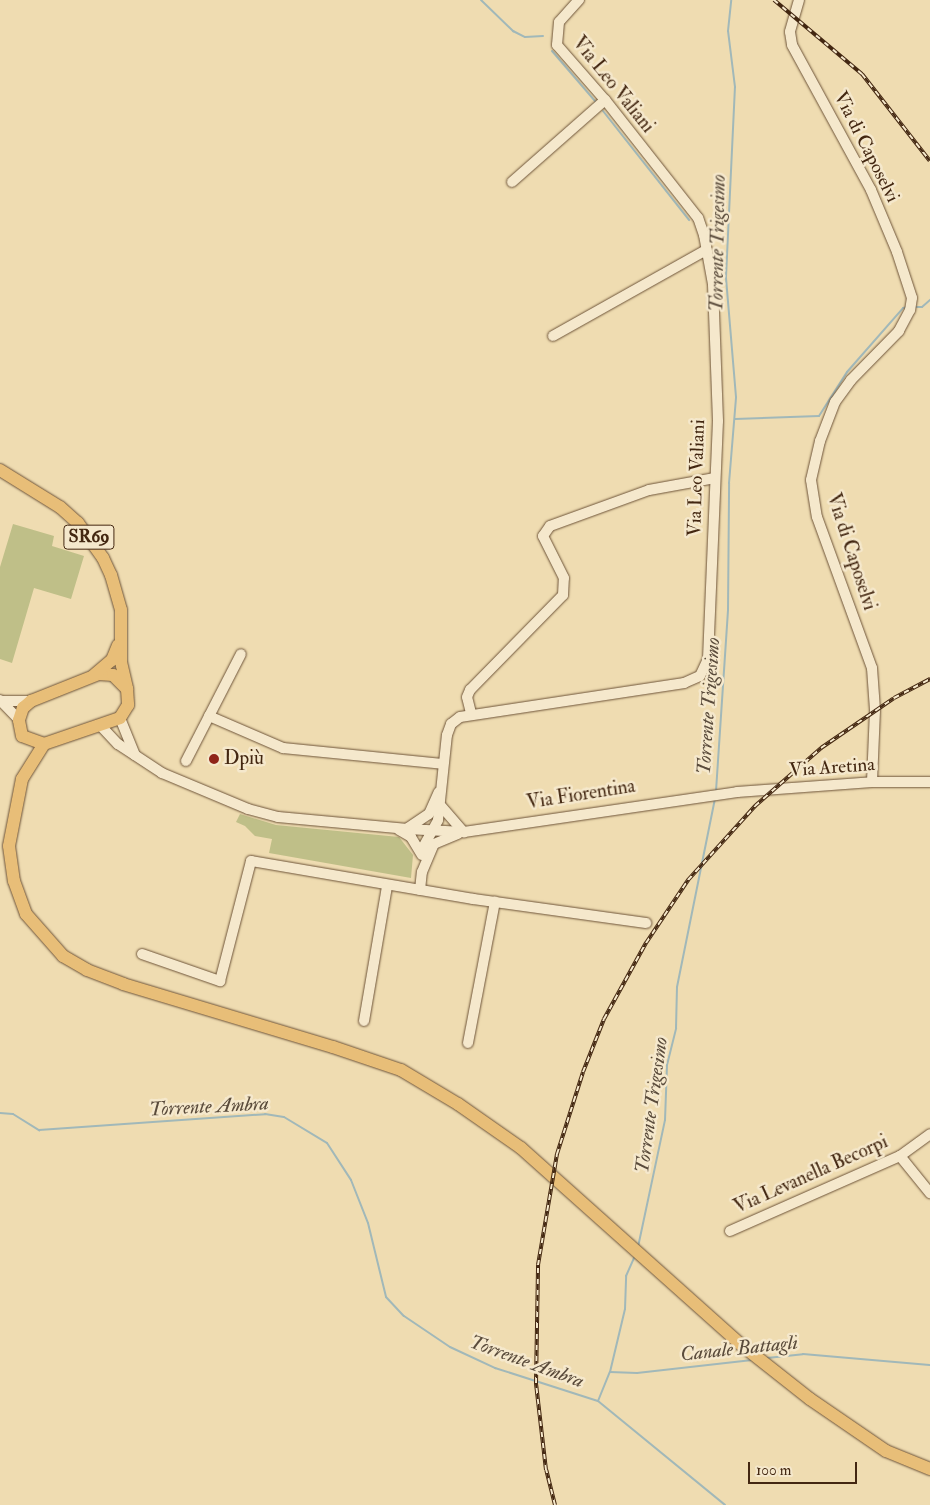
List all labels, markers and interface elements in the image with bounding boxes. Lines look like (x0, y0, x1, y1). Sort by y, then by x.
street label: Via Leo Valiani (567, 32, 659, 138)
street label: Via di Caposelvi (828, 88, 904, 206)
water label: Torrente Trigesimo (704, 174, 730, 312)
street label: Via Leo Valiani (684, 419, 710, 537)
street label: Via di Caposelvi (821, 491, 881, 613)
road number: SR69 (63, 522, 115, 552)
water label: Torrente Trigesimo (691, 637, 725, 775)
place label: Dpiù (224, 748, 264, 770)
marker: Dpiù (208, 753, 220, 765)
street label: Via Aretina (788, 754, 876, 782)
street label: Via Fiorentina (525, 775, 637, 815)
water label: Torrente Trigesimo (630, 1035, 672, 1175)
water label: Torrente Ambra (149, 1091, 269, 1121)
street label: Via Levanella Becorpi (731, 1131, 891, 1219)
water label: Torrente Ambra (467, 1329, 587, 1393)
water label: Canale Battagli (679, 1330, 799, 1366)
scale bar (750, 1452, 859, 1484)
text: 100 m (756, 1461, 791, 1480)

